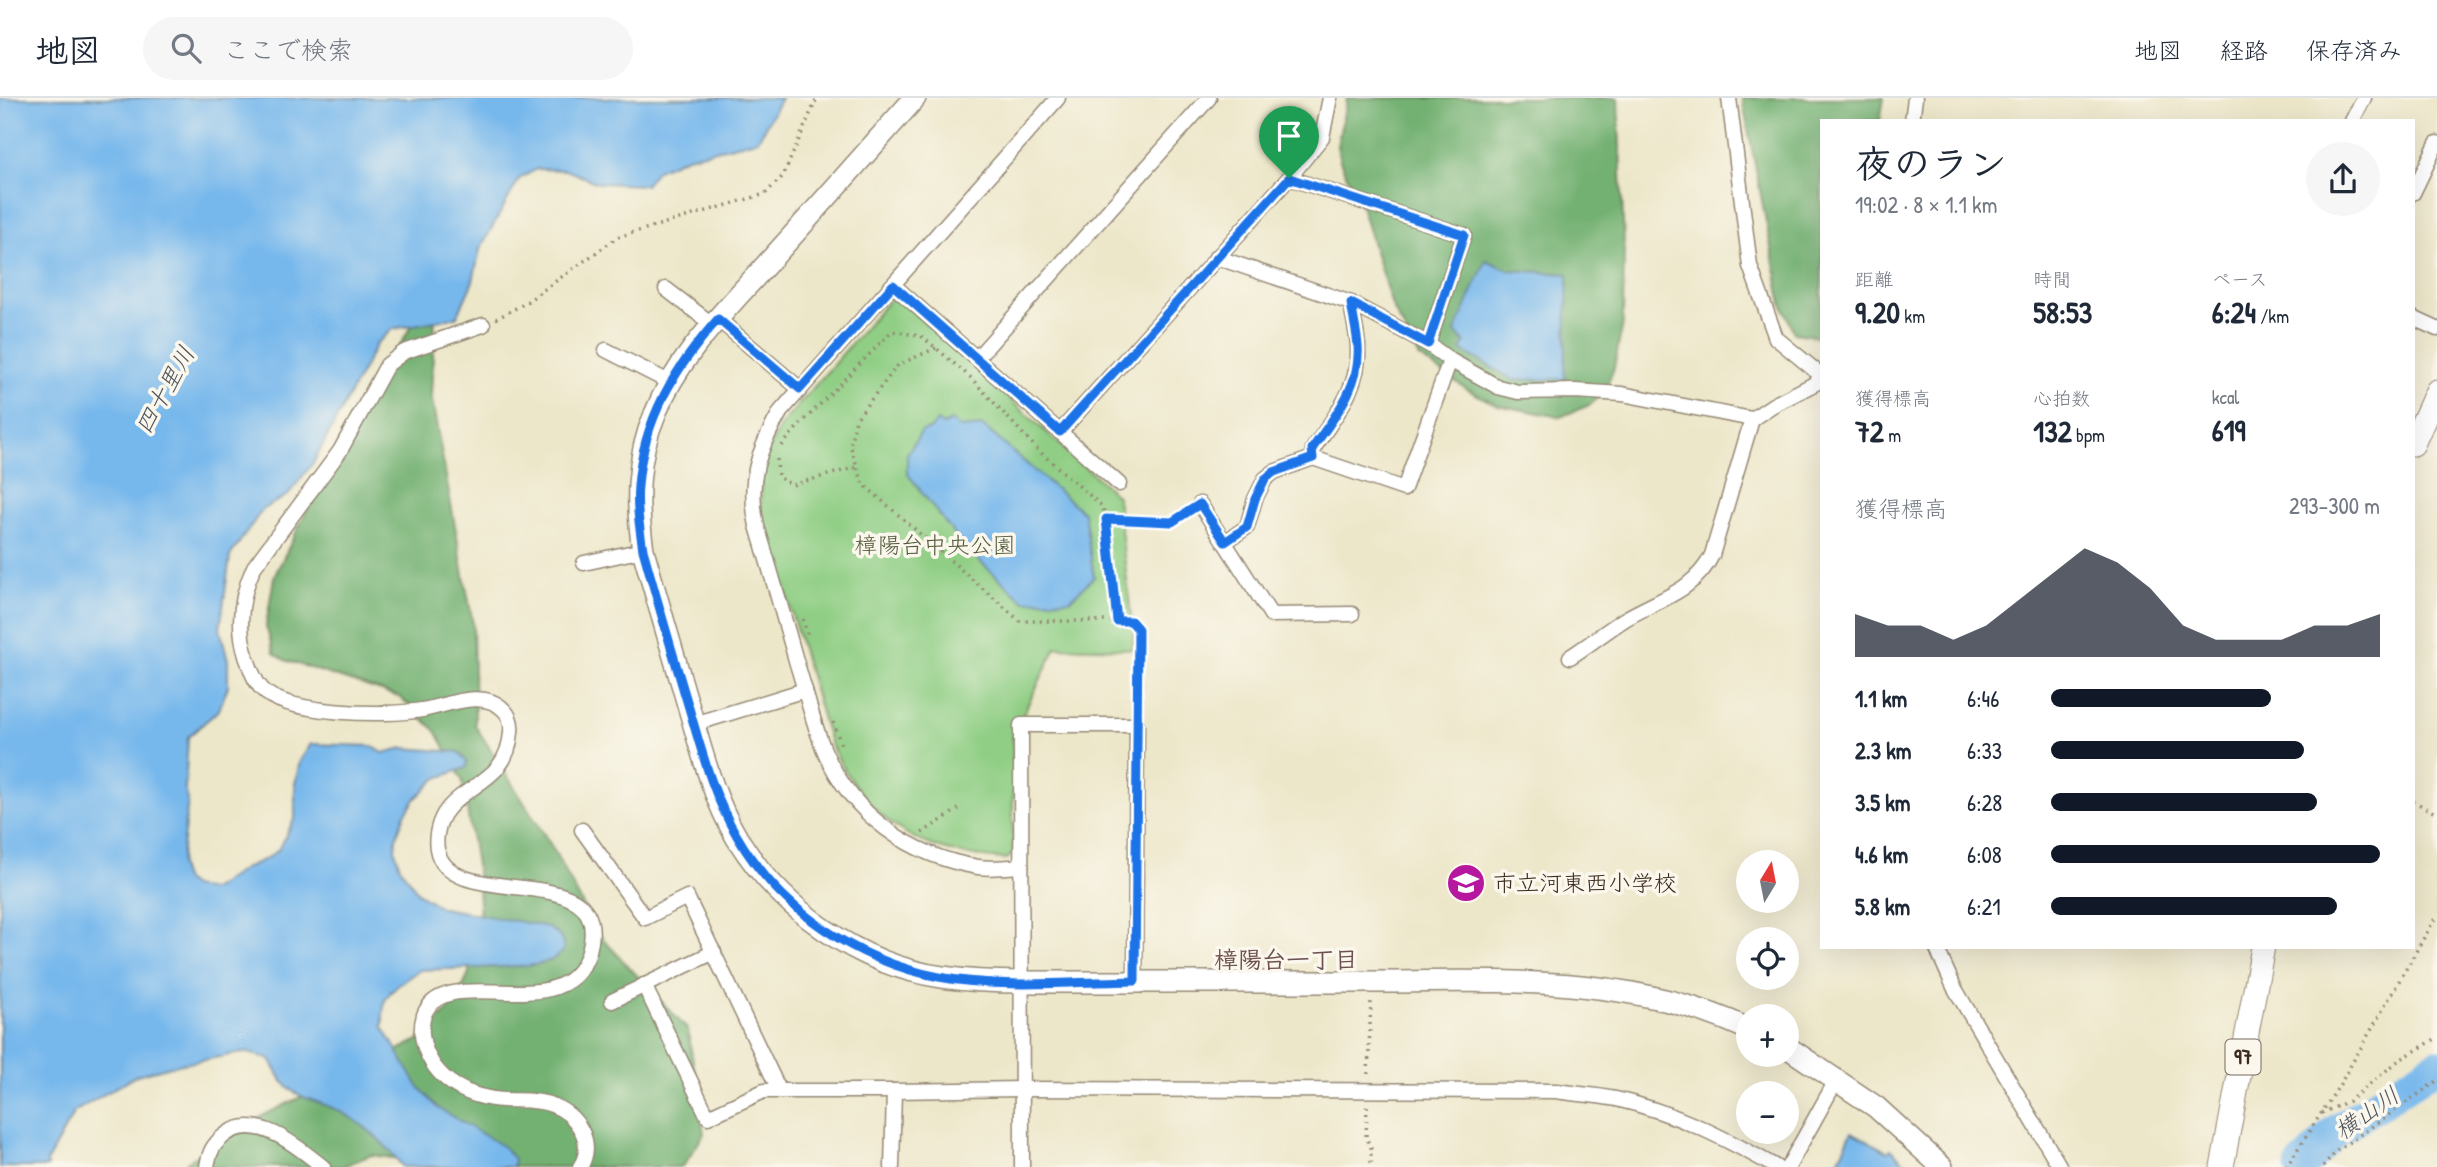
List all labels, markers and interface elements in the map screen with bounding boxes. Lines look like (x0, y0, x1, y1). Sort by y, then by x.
search box (143, 17, 633, 80)
text: 地図 (35, 28, 101, 72)
icon: search (167, 29, 205, 67)
text: ここで検索 (223, 32, 353, 67)
text: 地図 (2134, 34, 2182, 66)
text: 経路 (2220, 34, 2268, 66)
text: 保存済み (2306, 34, 2402, 66)
pin (1259, 106, 1319, 178)
icon: arrive (1270, 117, 1308, 155)
text: 夜のラン (1855, 137, 2007, 189)
button: share (2306, 142, 2380, 216)
text: 19:02 · 8 × 1.1 km (1855, 189, 1997, 220)
text: 距離 (1855, 266, 1893, 292)
text: 時間 (2033, 266, 2071, 292)
text: ペース (2212, 266, 2268, 292)
text: 9.20 (1855, 292, 1900, 332)
text: 58:53 (2033, 292, 2092, 332)
text: 6:24 (2212, 292, 2256, 332)
text: km (1900, 303, 1925, 329)
text: /km (2256, 303, 2289, 329)
water label: 四十里川 (127, 340, 201, 439)
text: kcal (2212, 384, 2239, 410)
text: 獲得標高 (1855, 385, 1931, 411)
text: 心拍数 (2033, 385, 2090, 411)
text: 619 (2212, 410, 2246, 450)
text: 72 (1855, 411, 1884, 451)
text: 132 (2033, 411, 2072, 451)
text: m (1884, 422, 1901, 448)
text: bpm (2072, 422, 2105, 448)
text: 293–300 m (2289, 490, 2380, 521)
text: 獲得標高 (1855, 493, 1947, 524)
park label: 樟陽台中央公園 (855, 529, 1016, 560)
text: 1.1 km (1855, 683, 1907, 714)
text: 6:46 (1967, 683, 1999, 714)
text: 2.3 km (1855, 735, 1911, 766)
text: 6:33 (1967, 735, 2002, 766)
text: 3.5 km (1855, 787, 1910, 818)
text: 6:28 (1967, 787, 2002, 818)
text: 4.6 km (1855, 839, 1908, 870)
text: 6:08 (1967, 839, 2002, 870)
north arrow (1736, 850, 1799, 914)
map controls (1736, 850, 1799, 1144)
school or university icon: 市立河東西小学校 (1445, 862, 1487, 904)
place label: 市立河東西小学校 (1493, 867, 1677, 898)
text: 5.8 km (1855, 891, 1910, 922)
text: 6:21 (1967, 891, 2001, 922)
button: locate (1736, 927, 1799, 990)
district label: 樟陽台一丁目 (1214, 943, 1358, 975)
button: + (1736, 1004, 1799, 1067)
road number: 97 (2226, 1040, 2260, 1074)
water label: 横山川 (2328, 1078, 2405, 1146)
button: − (1736, 1081, 1799, 1144)

